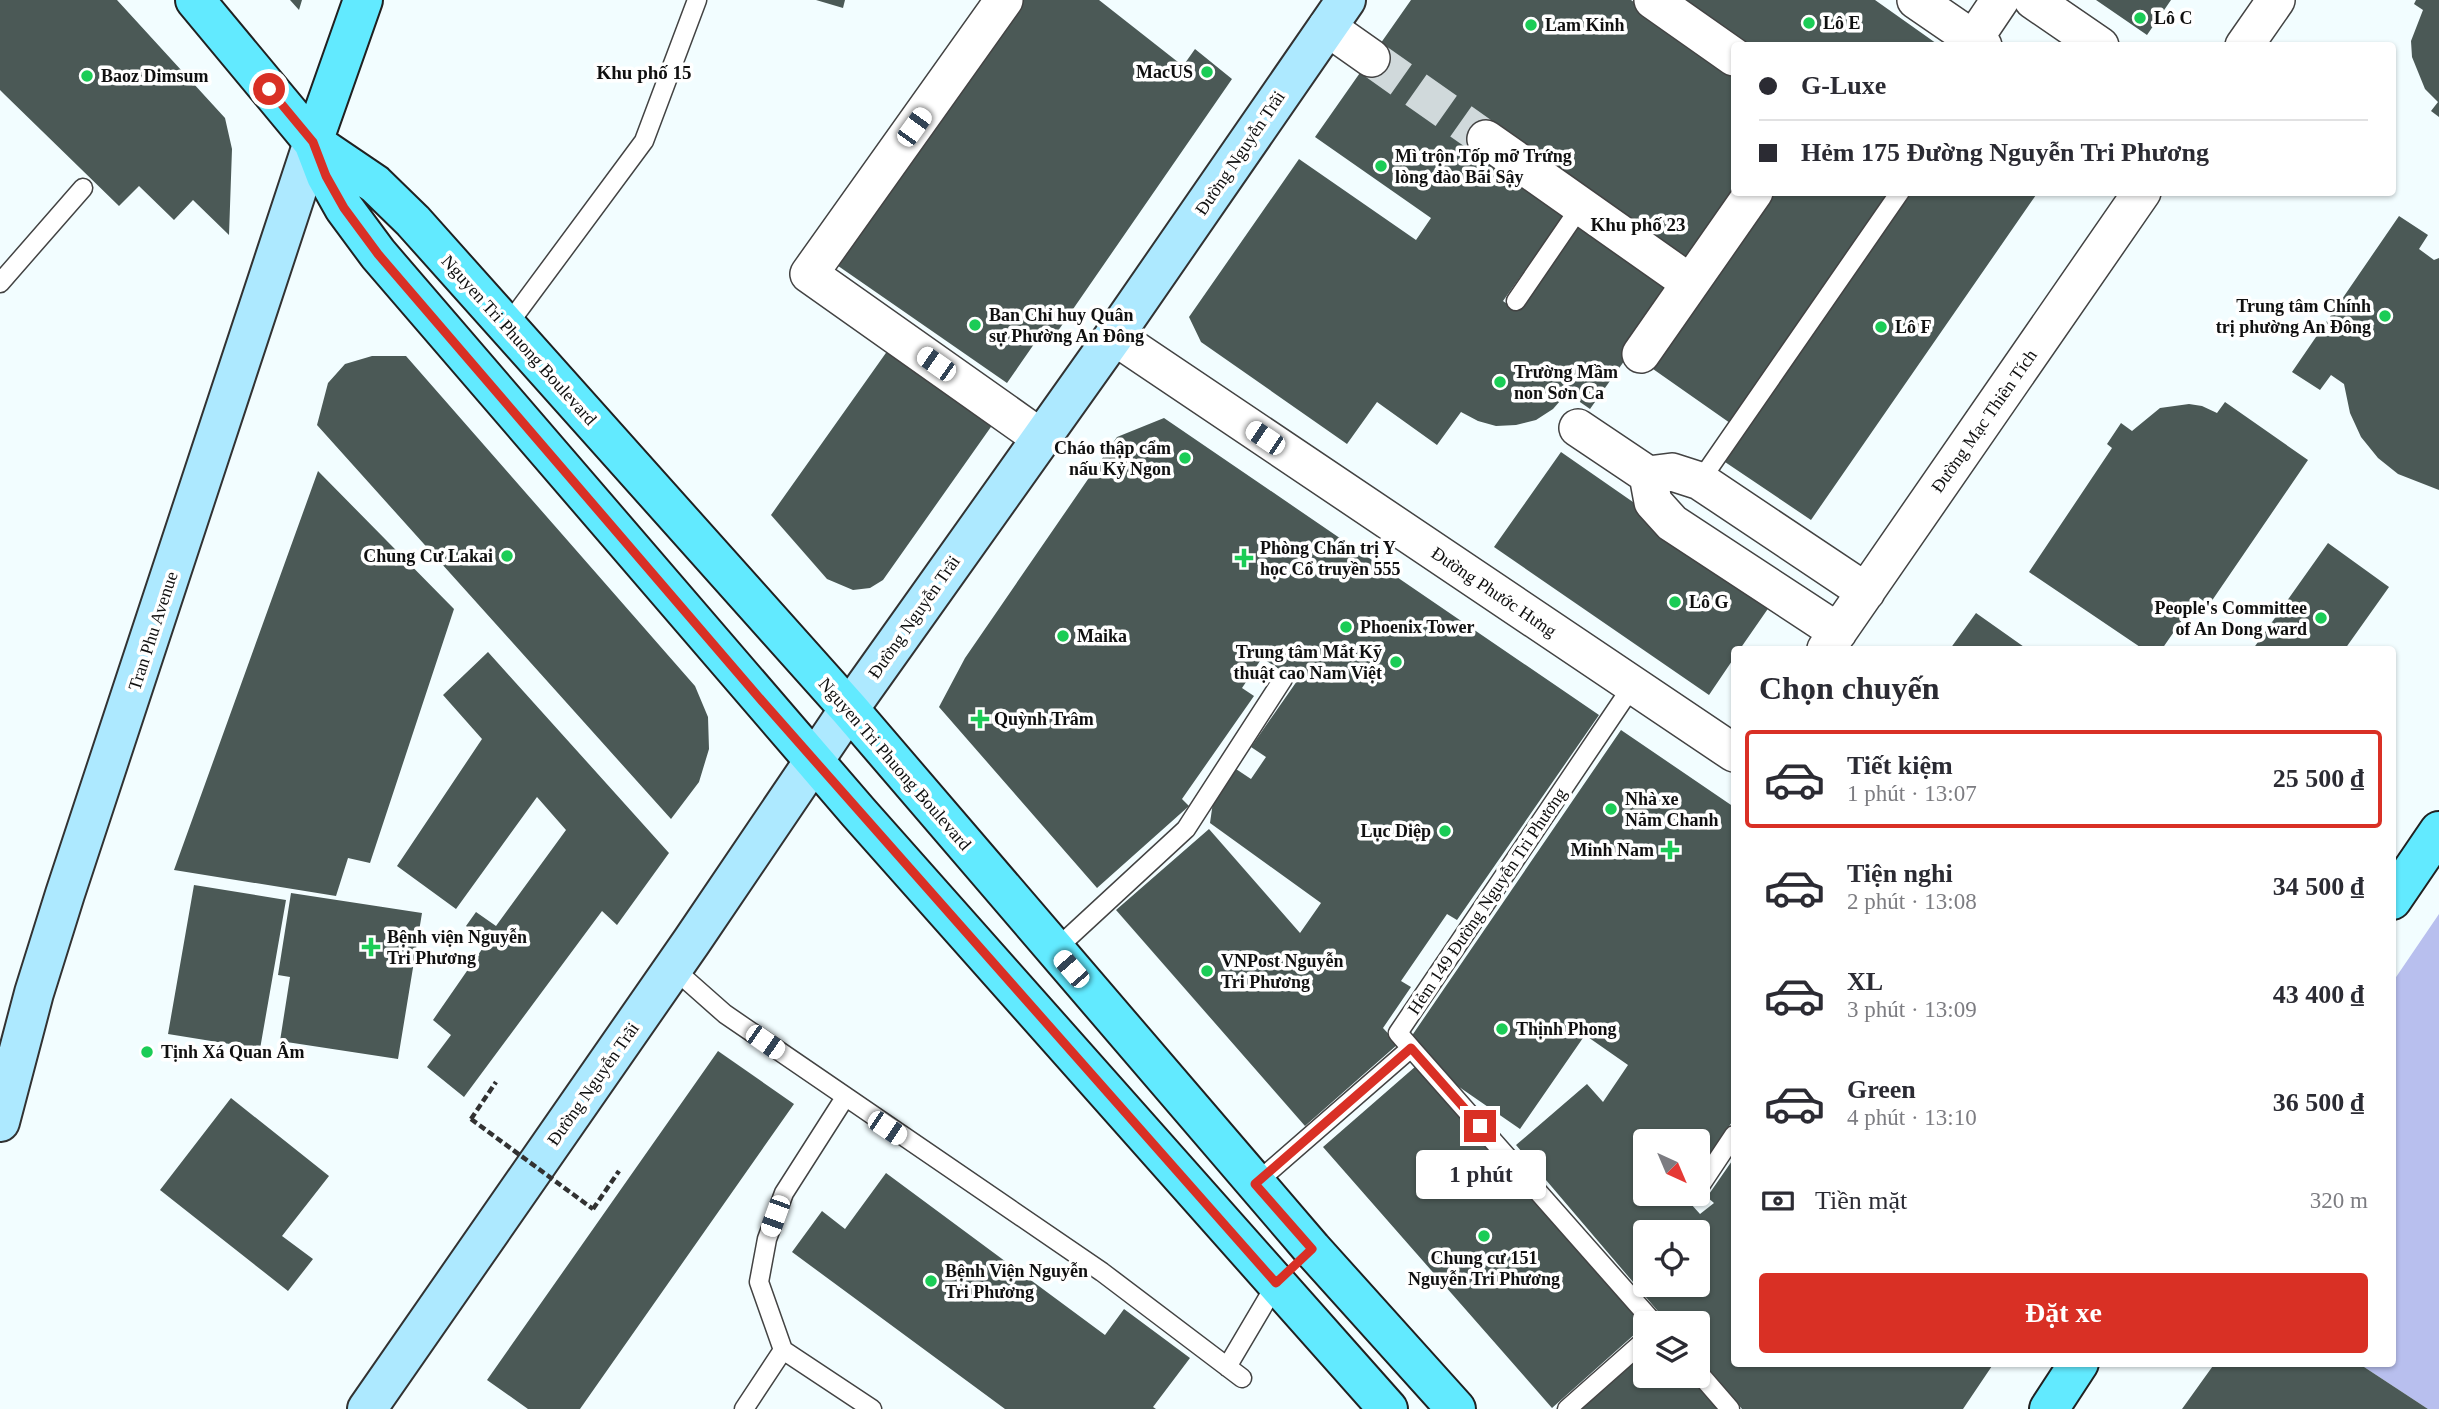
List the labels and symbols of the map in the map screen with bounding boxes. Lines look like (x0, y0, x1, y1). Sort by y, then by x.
place label: Lô C (2154, 8, 2193, 28)
marker: Lô C (2132, 10, 2148, 26)
place label: Lô E (1823, 13, 1861, 33)
place label: Lam Kinh (1545, 15, 1625, 35)
marker: Lô E (1801, 15, 1817, 31)
marker: Lam Kinh (1523, 17, 1539, 33)
district label: Khu phố 15 (596, 62, 692, 83)
place label: MacUS (1136, 62, 1193, 82)
marker: MacUS (1199, 64, 1215, 80)
place label: Baoz Dimsum (101, 66, 209, 86)
marker: Baoz Dimsum (79, 68, 95, 84)
route start (253, 73, 285, 105)
street label: Đường Nguyễn Trãi (1191, 87, 1289, 219)
car (894, 104, 935, 150)
place label: Mì trộn Tốp mỡ Trứng lòng đào Bãi Sậy (1395, 146, 1572, 187)
marker: Mì trộn Tốp mỡ Trứng lòng đào Bãi Sậy (1373, 158, 1389, 174)
district label: Khu phố 23 (1590, 214, 1686, 235)
street label: Nguyen Tri Phuong Boulevard (437, 251, 601, 429)
place label: Trung tâm Chính trị phường An Đông (2216, 296, 2371, 337)
place label: Ban Chỉ huy Quân sự Phường An Đông (989, 305, 1144, 346)
marker: Trung tâm Chính trị phường An Đông (2377, 308, 2393, 324)
marker: Ban Chỉ huy Quân sự Phường An Đông (967, 317, 983, 333)
place label: Lô F (1895, 317, 1932, 337)
marker: Lô F (1873, 319, 1889, 335)
car (913, 343, 960, 385)
street label: Đường Mạc Thiên Tích (1927, 346, 2041, 496)
place label: Trường Mầm non Sơn Ca (1514, 362, 1618, 403)
marker: Trường Mầm non Sơn Ca (1492, 374, 1508, 390)
car (1242, 418, 1289, 458)
place label: Cháo thập cẩm nấu Kỷ Ngon (1054, 438, 1171, 479)
marker: Cháo thập cẩm nấu Kỷ Ngon (1177, 450, 1193, 466)
place label: Phòng Chẩn trị Y học Cổ truyền 555 (1260, 538, 1401, 579)
street label: Đường Phước Hưng (1428, 543, 1560, 641)
place label: Chung Cư Lakai (363, 546, 493, 566)
marker: Chung Cư Lakai (499, 548, 515, 564)
marker: Phòng Chẩn trị Y học Cổ truyền 555 (1234, 548, 1254, 568)
street label: Đường Nguyễn Trãi (864, 552, 964, 682)
street label: Tran Phu Avenue (124, 569, 182, 693)
place label: Lô G (1689, 592, 1729, 612)
marker: Lô G (1667, 594, 1683, 610)
place label: People's Committee of An Dong ward (2155, 598, 2307, 639)
marker: People's Committee of An Dong ward (2313, 610, 2329, 626)
place label: Phoenix Tower (1360, 617, 1475, 637)
marker: Phoenix Tower (1338, 619, 1354, 635)
place label: Maika (1077, 626, 1127, 646)
marker: Maika (1055, 628, 1071, 644)
place label: Trung tâm Mắt Kỹ thuật cao Nam Việt (1234, 642, 1382, 683)
marker: Trung tâm Mắt Kỹ thuật cao Nam Việt (1388, 654, 1404, 670)
street label: Nguyen Tri Phuong Boulevard (815, 674, 975, 854)
place label: Quỳnh Trâm (994, 709, 1094, 729)
marker: Quỳnh Trâm (972, 711, 988, 727)
street label: Hẻm 149 Đường Nguyễn Tri Phương (1403, 784, 1571, 1018)
place label: Nhà xe Năm Chanh (1625, 789, 1719, 830)
marker: Nhà xe Năm Chanh (1603, 801, 1619, 817)
place label: Lục Diệp (1360, 821, 1431, 841)
marker: Lục Diệp (1437, 823, 1453, 839)
place label: Minh Nam (1570, 840, 1654, 860)
marker: Minh Nam (1660, 840, 1680, 860)
place label: Bệnh viện Nguyễn Tri Phương (387, 927, 527, 968)
marker: Bệnh viện Nguyễn Tri Phương (361, 937, 381, 957)
car (1050, 946, 1093, 992)
place label: VNPost Nguyễn Tri Phương (1221, 951, 1344, 992)
marker: VNPost Nguyễn Tri Phương (1199, 963, 1215, 979)
street label: Đường Nguyễn Trãi (543, 1019, 643, 1149)
place label: Thịnh Phong (1516, 1019, 1617, 1039)
car (742, 1021, 789, 1063)
marker: Thịnh Phong (1494, 1021, 1510, 1037)
place label: Tịnh Xá Quan Âm (161, 1041, 305, 1062)
marker: Tịnh Xá Quan Âm (139, 1044, 155, 1060)
car (864, 1108, 911, 1148)
route end (1464, 1110, 1496, 1142)
north arrow (1633, 1129, 1710, 1206)
callout: 1 phút (1415, 1150, 1545, 1200)
car (758, 1193, 793, 1239)
marker: Chung cư 151 Nguyễn Tri Phương (1476, 1228, 1492, 1244)
place label: Chung cư 151 Nguyễn Tri Phương (1408, 1248, 1560, 1289)
place label: Bệnh Viện Nguyễn Tri Phương (945, 1261, 1088, 1302)
marker: Bệnh Viện Nguyễn Tri Phương (923, 1273, 939, 1289)

